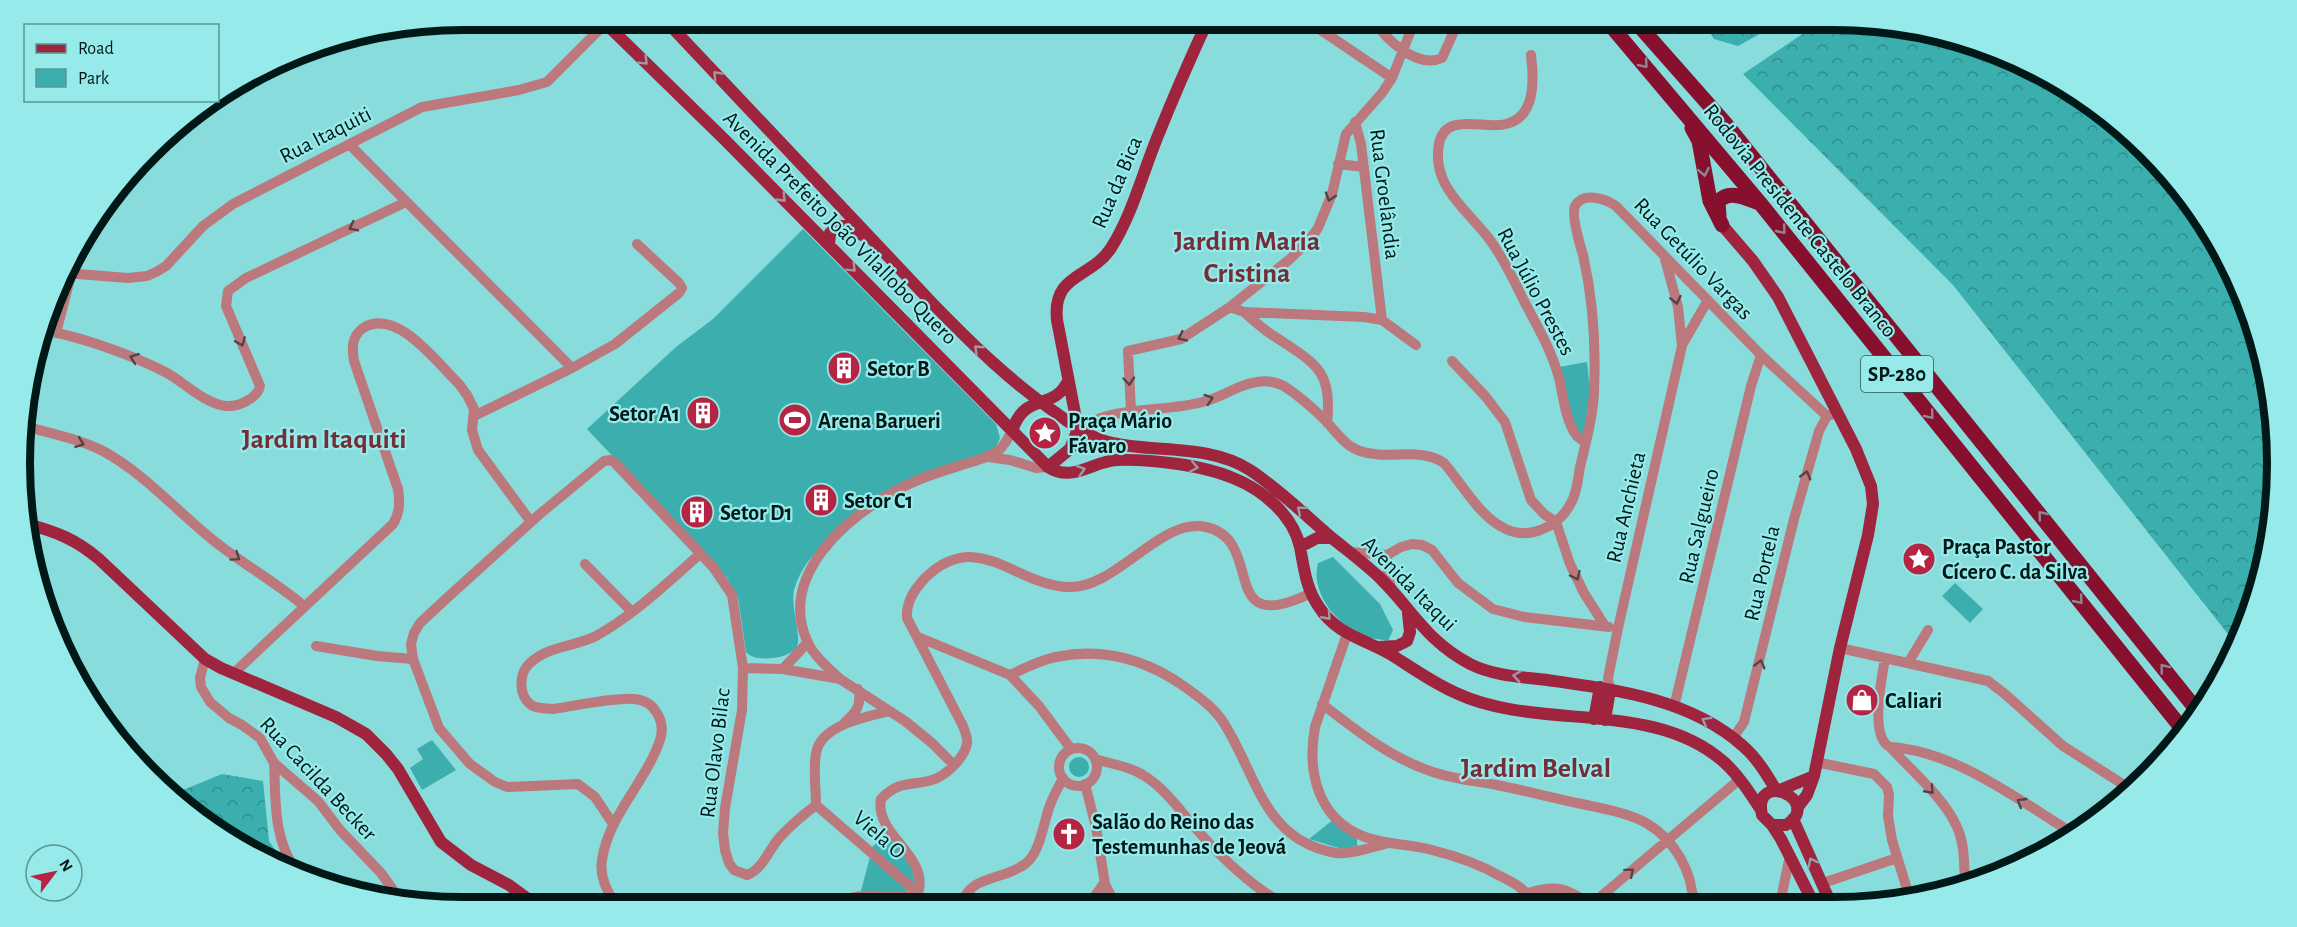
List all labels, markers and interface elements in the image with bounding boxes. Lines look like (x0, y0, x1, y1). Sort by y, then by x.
legend (24, 24, 219, 102)
text: Road (78, 40, 114, 58)
one-way arrow (637, 53, 648, 64)
one-way arrow (1637, 57, 1648, 68)
text: Park (78, 70, 110, 88)
one-way arrow (714, 72, 725, 83)
street label: Rodovia Presidente Castelo Branco (1699, 100, 1901, 342)
street label: Rua Itaquiti (276, 102, 375, 167)
street label: Avenida Prefeito João Vilallobo Quero (719, 107, 961, 349)
street label: Rua Groelândia (1366, 128, 1404, 261)
street label: Rua da Bica (1088, 133, 1146, 232)
one-way arrow (1697, 167, 1710, 177)
one-way arrow (775, 191, 786, 202)
one-way arrow (1325, 191, 1338, 202)
street label: Rua Getúlio Vargas (1630, 193, 1757, 324)
one-way arrow (348, 220, 359, 232)
one-way arrow (1775, 223, 1786, 234)
street label: Rua Júlio Prestes (1493, 224, 1579, 359)
district label: Jardim Maria Cristina (1174, 228, 1320, 288)
one-way arrow (844, 260, 855, 271)
one-way arrow (1669, 295, 1682, 305)
one-way arrow (1178, 329, 1189, 341)
one-way arrow (234, 335, 246, 346)
one-way arrow (975, 346, 986, 357)
building icon: Setor B (826, 350, 862, 386)
one-way arrow (129, 353, 140, 365)
road number: SP-280 (1861, 356, 1933, 392)
place label: Setor B (867, 358, 930, 380)
one-way arrow (1122, 377, 1135, 386)
one-way arrow (1203, 394, 1214, 406)
building icon: Setor A1 (685, 395, 721, 431)
sports icon: Arena Barueri (777, 402, 813, 438)
place label: Setor A1 (609, 403, 680, 425)
one-way arrow (1923, 408, 1934, 419)
place label: Arena Barueri (818, 410, 941, 432)
place label: Praça Mário Fávaro (1068, 410, 1172, 457)
place icon: Praça Mário Fávaro (1027, 415, 1063, 451)
district label: Jardim Itaquiti (242, 426, 406, 454)
one-way arrow (74, 435, 85, 448)
street label: Rua Anchieta (1603, 450, 1649, 565)
one-way arrow (1189, 460, 1199, 473)
one-way arrow (1075, 465, 1086, 477)
street label: Rua Salgueiro (1675, 466, 1723, 586)
one-way arrow (1799, 470, 1812, 480)
building icon: Setor C1 (803, 482, 839, 518)
place label: Setor C1 (844, 490, 913, 512)
building icon: Setor D1 (679, 494, 715, 530)
place label: Setor D1 (720, 502, 792, 524)
one-way arrow (1297, 507, 1308, 518)
one-way arrow (2038, 511, 2049, 522)
street label: Rua Portela (1740, 523, 1784, 623)
street label: Avenida Itaqui (1358, 532, 1461, 635)
place label: Praça Pastor Cícero C. da Silva (1942, 536, 2088, 583)
place icon: Praça Pastor Cícero C. da Silva (1901, 541, 1937, 577)
one-way arrow (230, 550, 241, 561)
one-way arrow (1569, 570, 1581, 581)
one-way arrow (2071, 593, 2082, 604)
one-way arrow (1320, 610, 1331, 620)
one-way arrow (1752, 659, 1765, 669)
one-way arrow (2160, 663, 2171, 674)
one-way arrow (1513, 670, 1522, 683)
shop icon: Caliari (1844, 682, 1880, 718)
street label: Rua Olavo Bilac (696, 686, 734, 819)
place label: Caliari (1885, 690, 1942, 712)
street label: Rua Cacilda Becker (256, 713, 381, 845)
one-way arrow (1701, 717, 1712, 728)
district label: Jardim Belval (1461, 755, 1611, 783)
one-way arrow (1923, 784, 1934, 794)
one-way arrow (2017, 797, 2027, 809)
street label: Viela O (849, 806, 910, 863)
place label: Salão do Reino das Testemunhas de Jeová (1092, 811, 1287, 858)
church icon: Salão do Reino das Testemunhas de Jeová (1051, 816, 1087, 852)
north arrow (24, 843, 84, 903)
text: N (56, 857, 76, 875)
one-way arrow (1808, 857, 1819, 868)
one-way arrow (1623, 869, 1634, 880)

